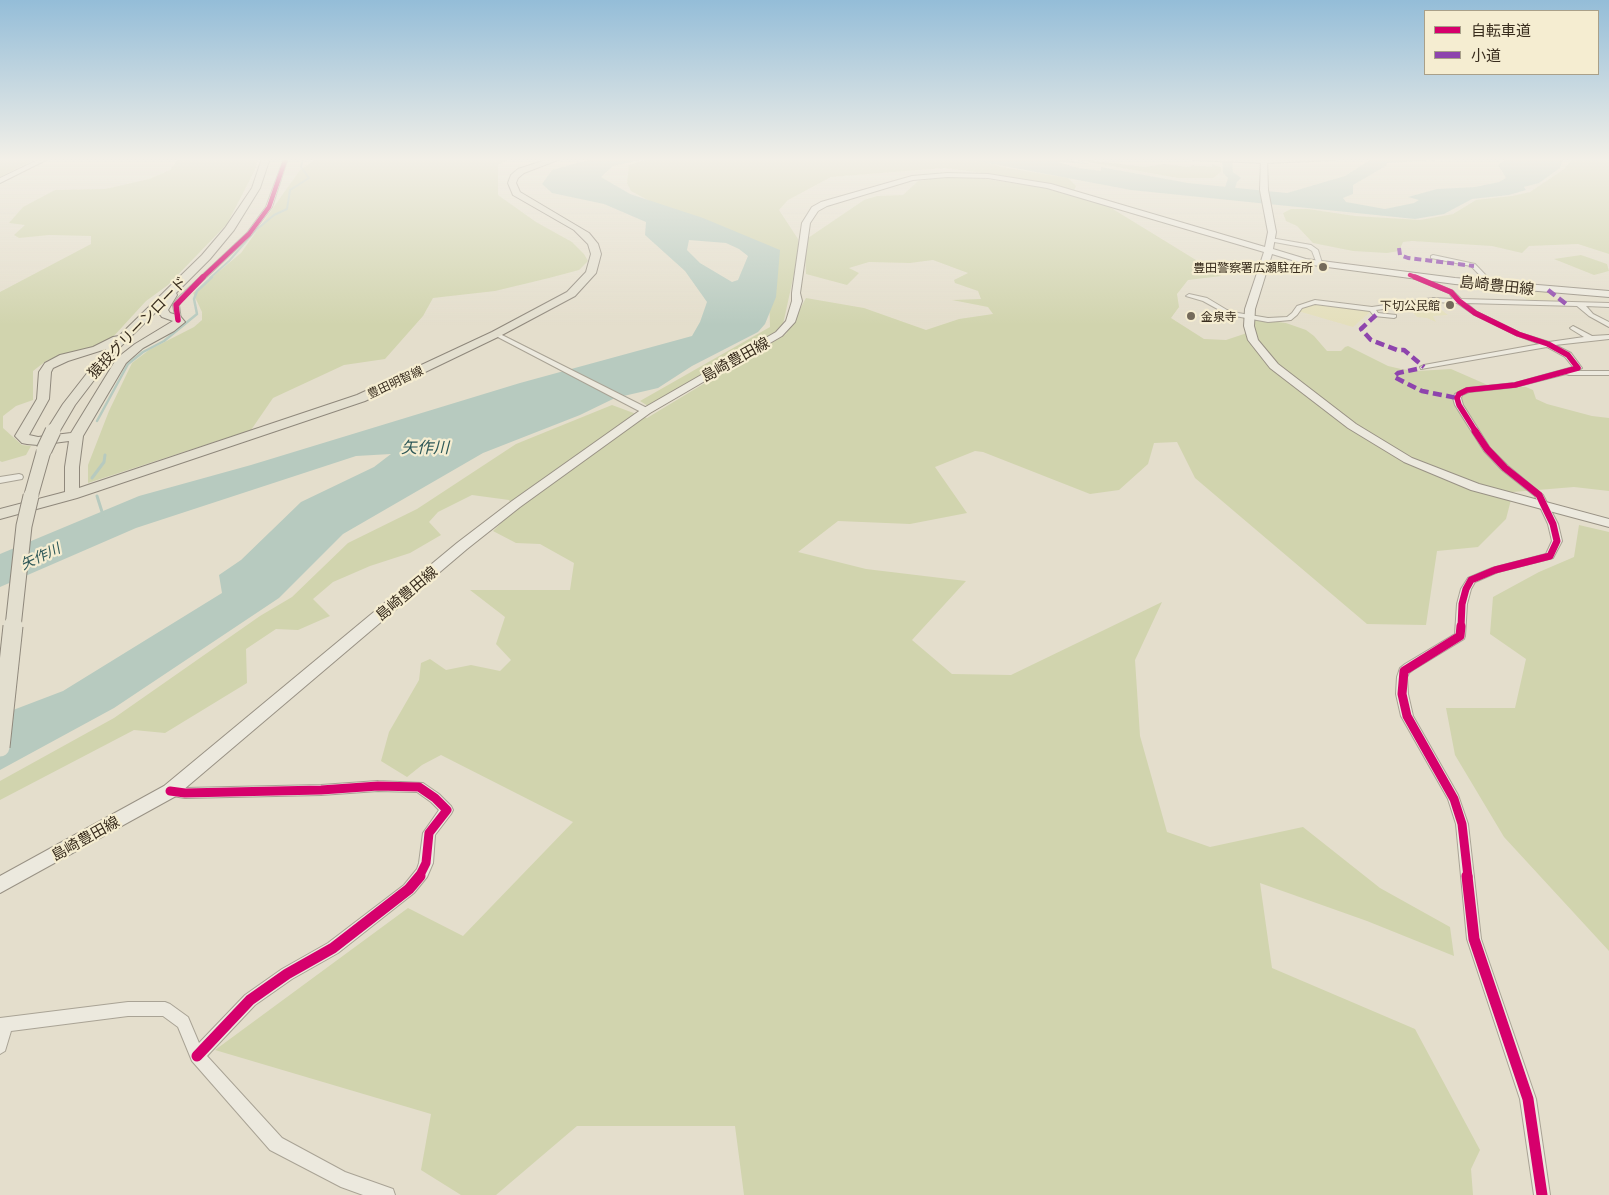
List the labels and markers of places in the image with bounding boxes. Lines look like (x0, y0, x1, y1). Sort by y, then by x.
place label: 豊田警察署広瀬駐在所 (1193, 260, 1313, 274)
marker: 豊田警察署広瀬駐在所 (1317, 261, 1329, 273)
place label: 下切公民館 (1380, 298, 1440, 312)
marker: 下切公民館 (1444, 299, 1456, 311)
place label: 金泉寺 (1201, 309, 1237, 323)
marker: 金泉寺 (1185, 310, 1197, 322)

